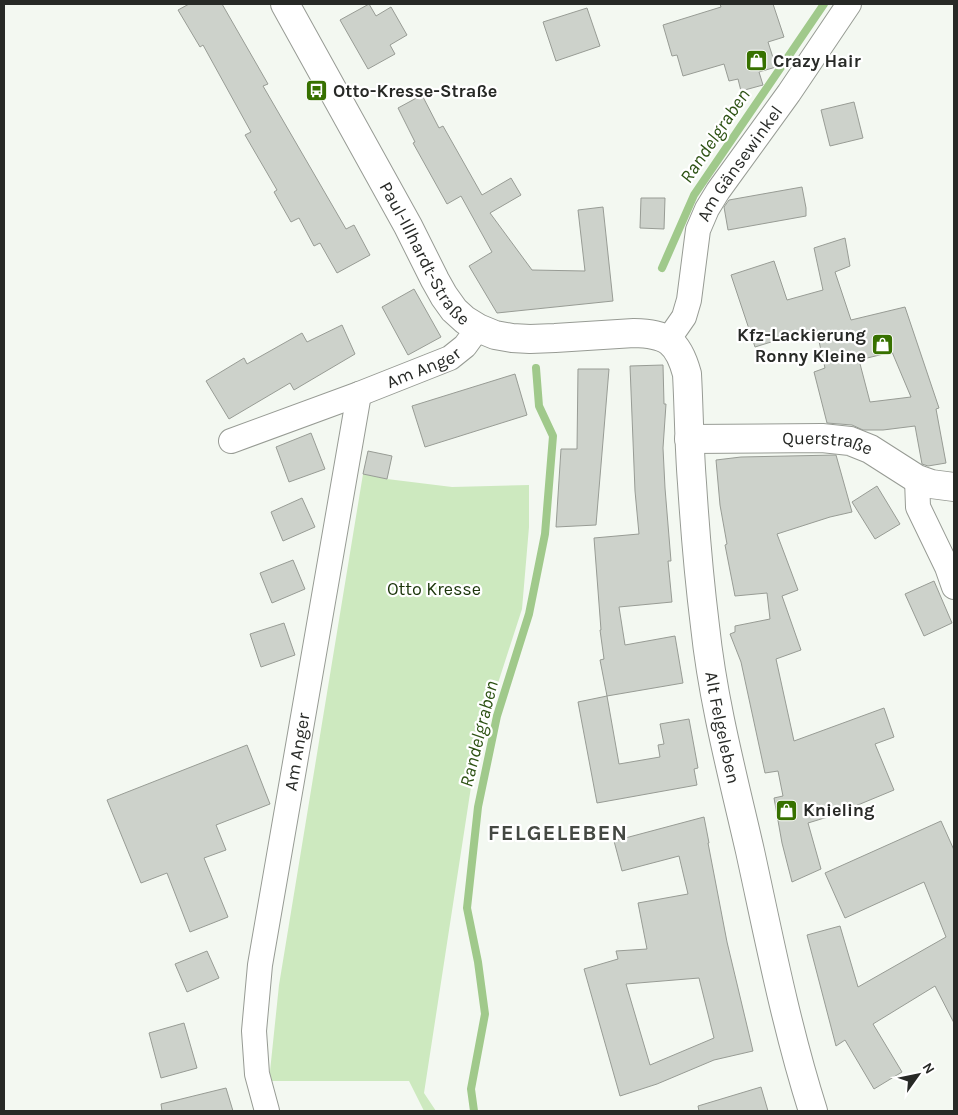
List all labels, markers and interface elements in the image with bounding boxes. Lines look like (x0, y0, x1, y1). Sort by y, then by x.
shop icon: Crazy Hair (745, 49, 769, 73)
place label: Crazy Hair (773, 50, 861, 72)
bus stop icon: Otto-Kresse-Straße (305, 79, 329, 103)
place label: Otto-Kresse-Straße (333, 80, 497, 102)
water label: Randelgraben (675, 85, 755, 187)
street label: Am Gänsewinkel (692, 101, 787, 225)
street label: Paul-Illhardt-Straße (375, 178, 474, 330)
place label: Kfz-Lackierung Ronny Kleine (737, 324, 867, 367)
shop icon: Kfz-Lackierung Ronny Kleine (870, 333, 894, 357)
street label: Am Anger (383, 342, 466, 393)
street label: Querstraße (782, 427, 876, 460)
park label: Otto Kresse (387, 578, 481, 600)
street label: Alt Felgeleben (700, 670, 745, 786)
water label: Randelgraben (455, 678, 503, 790)
street label: Am Anger (279, 711, 315, 792)
shop icon: Knieling (775, 798, 799, 822)
place label: Knieling (803, 799, 875, 821)
district label: FELGELEBEN (488, 820, 628, 846)
north arrow (893, 1050, 943, 1100)
text: N (919, 1059, 938, 1077)

